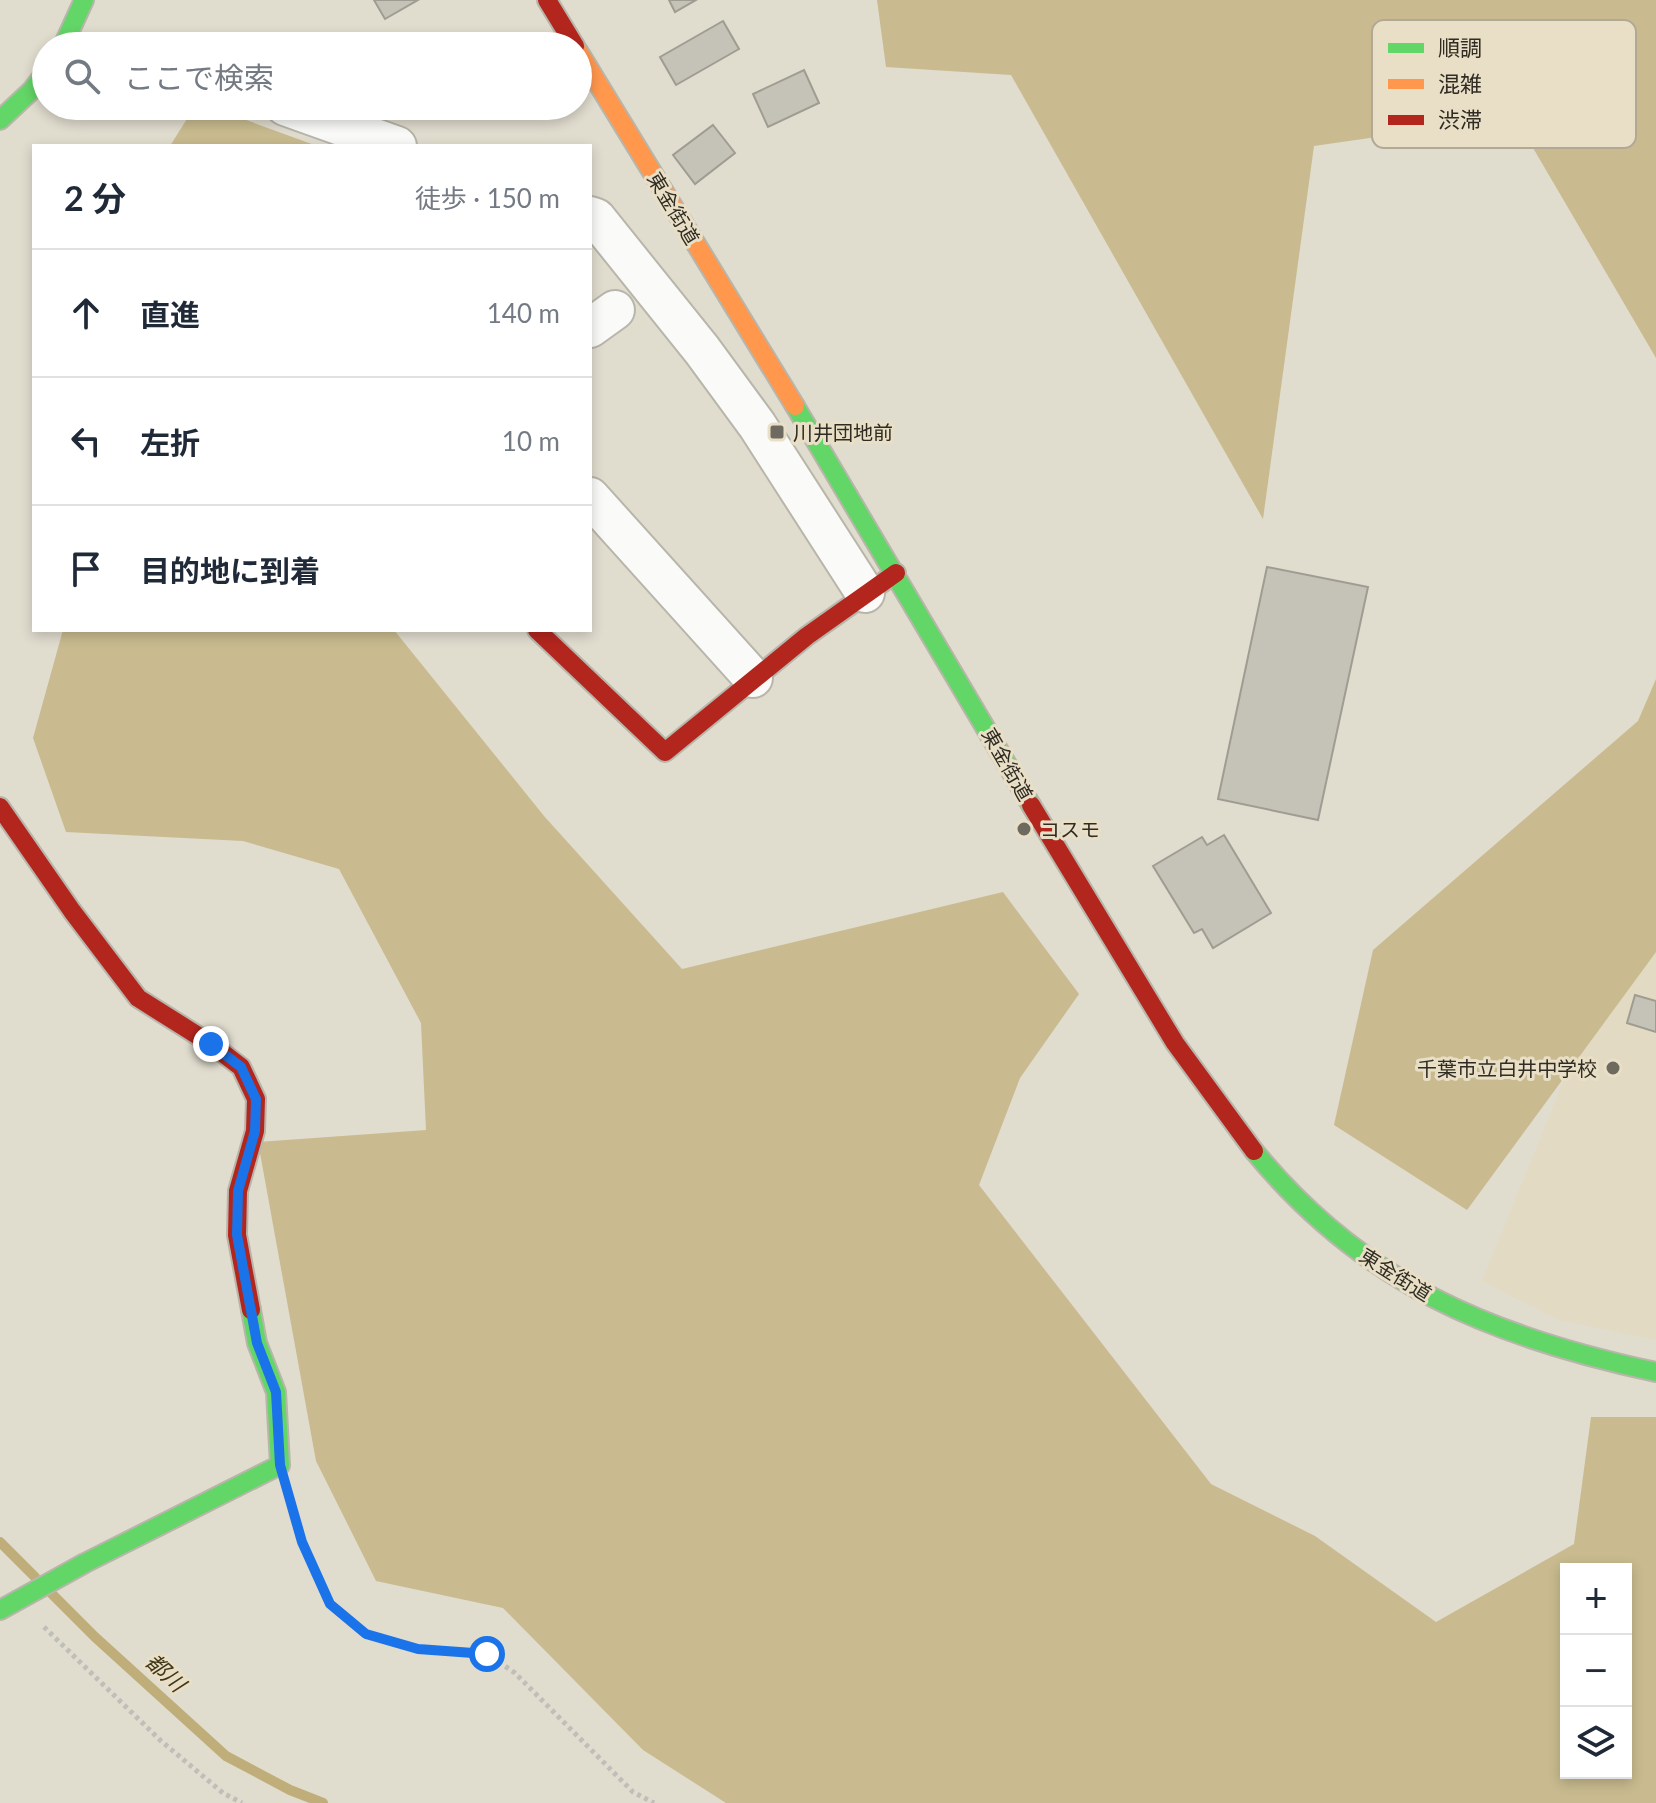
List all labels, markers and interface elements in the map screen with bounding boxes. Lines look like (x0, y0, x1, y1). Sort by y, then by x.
legend (1372, 20, 1636, 148)
search box (32, 32, 592, 120)
text: 順調 (1438, 34, 1482, 61)
icon: search (60, 54, 104, 98)
text: ここで検索 (124, 59, 274, 95)
text: 混雑 (1438, 70, 1482, 97)
text: 渋滞 (1438, 106, 1482, 133)
street label: 東金街道 (643, 168, 705, 248)
text: 2 分 (64, 177, 126, 218)
text: 徒歩 · 150 m (415, 182, 560, 214)
icon: ahead (64, 291, 108, 335)
text: 直進 (140, 296, 200, 332)
text: 140 m (487, 297, 560, 329)
icon: left (64, 419, 108, 463)
place label: 川井団地前 (793, 420, 893, 444)
marker: 川井団地前 (768, 423, 786, 441)
text: 左折 (140, 424, 200, 460)
text: 10 m (502, 425, 560, 457)
icon: arrive (64, 547, 108, 591)
text: 目的地に到着 (140, 552, 320, 588)
street label: 東金街道 (978, 723, 1038, 805)
place label: コスモ (1040, 817, 1100, 841)
marker: コスモ (1015, 820, 1033, 838)
route end (193, 1026, 229, 1062)
place label: 千葉市立白井中学校 (1417, 1056, 1597, 1080)
marker: 千葉市立白井中学校 (1604, 1059, 1622, 1077)
street label: 東金街道 (1356, 1243, 1436, 1305)
map controls (1560, 1563, 1632, 1779)
button: + (1560, 1563, 1632, 1635)
button: − (1560, 1635, 1632, 1707)
route start (469, 1636, 505, 1672)
water label: 都川 (141, 1647, 193, 1698)
button: layers (1560, 1707, 1632, 1779)

